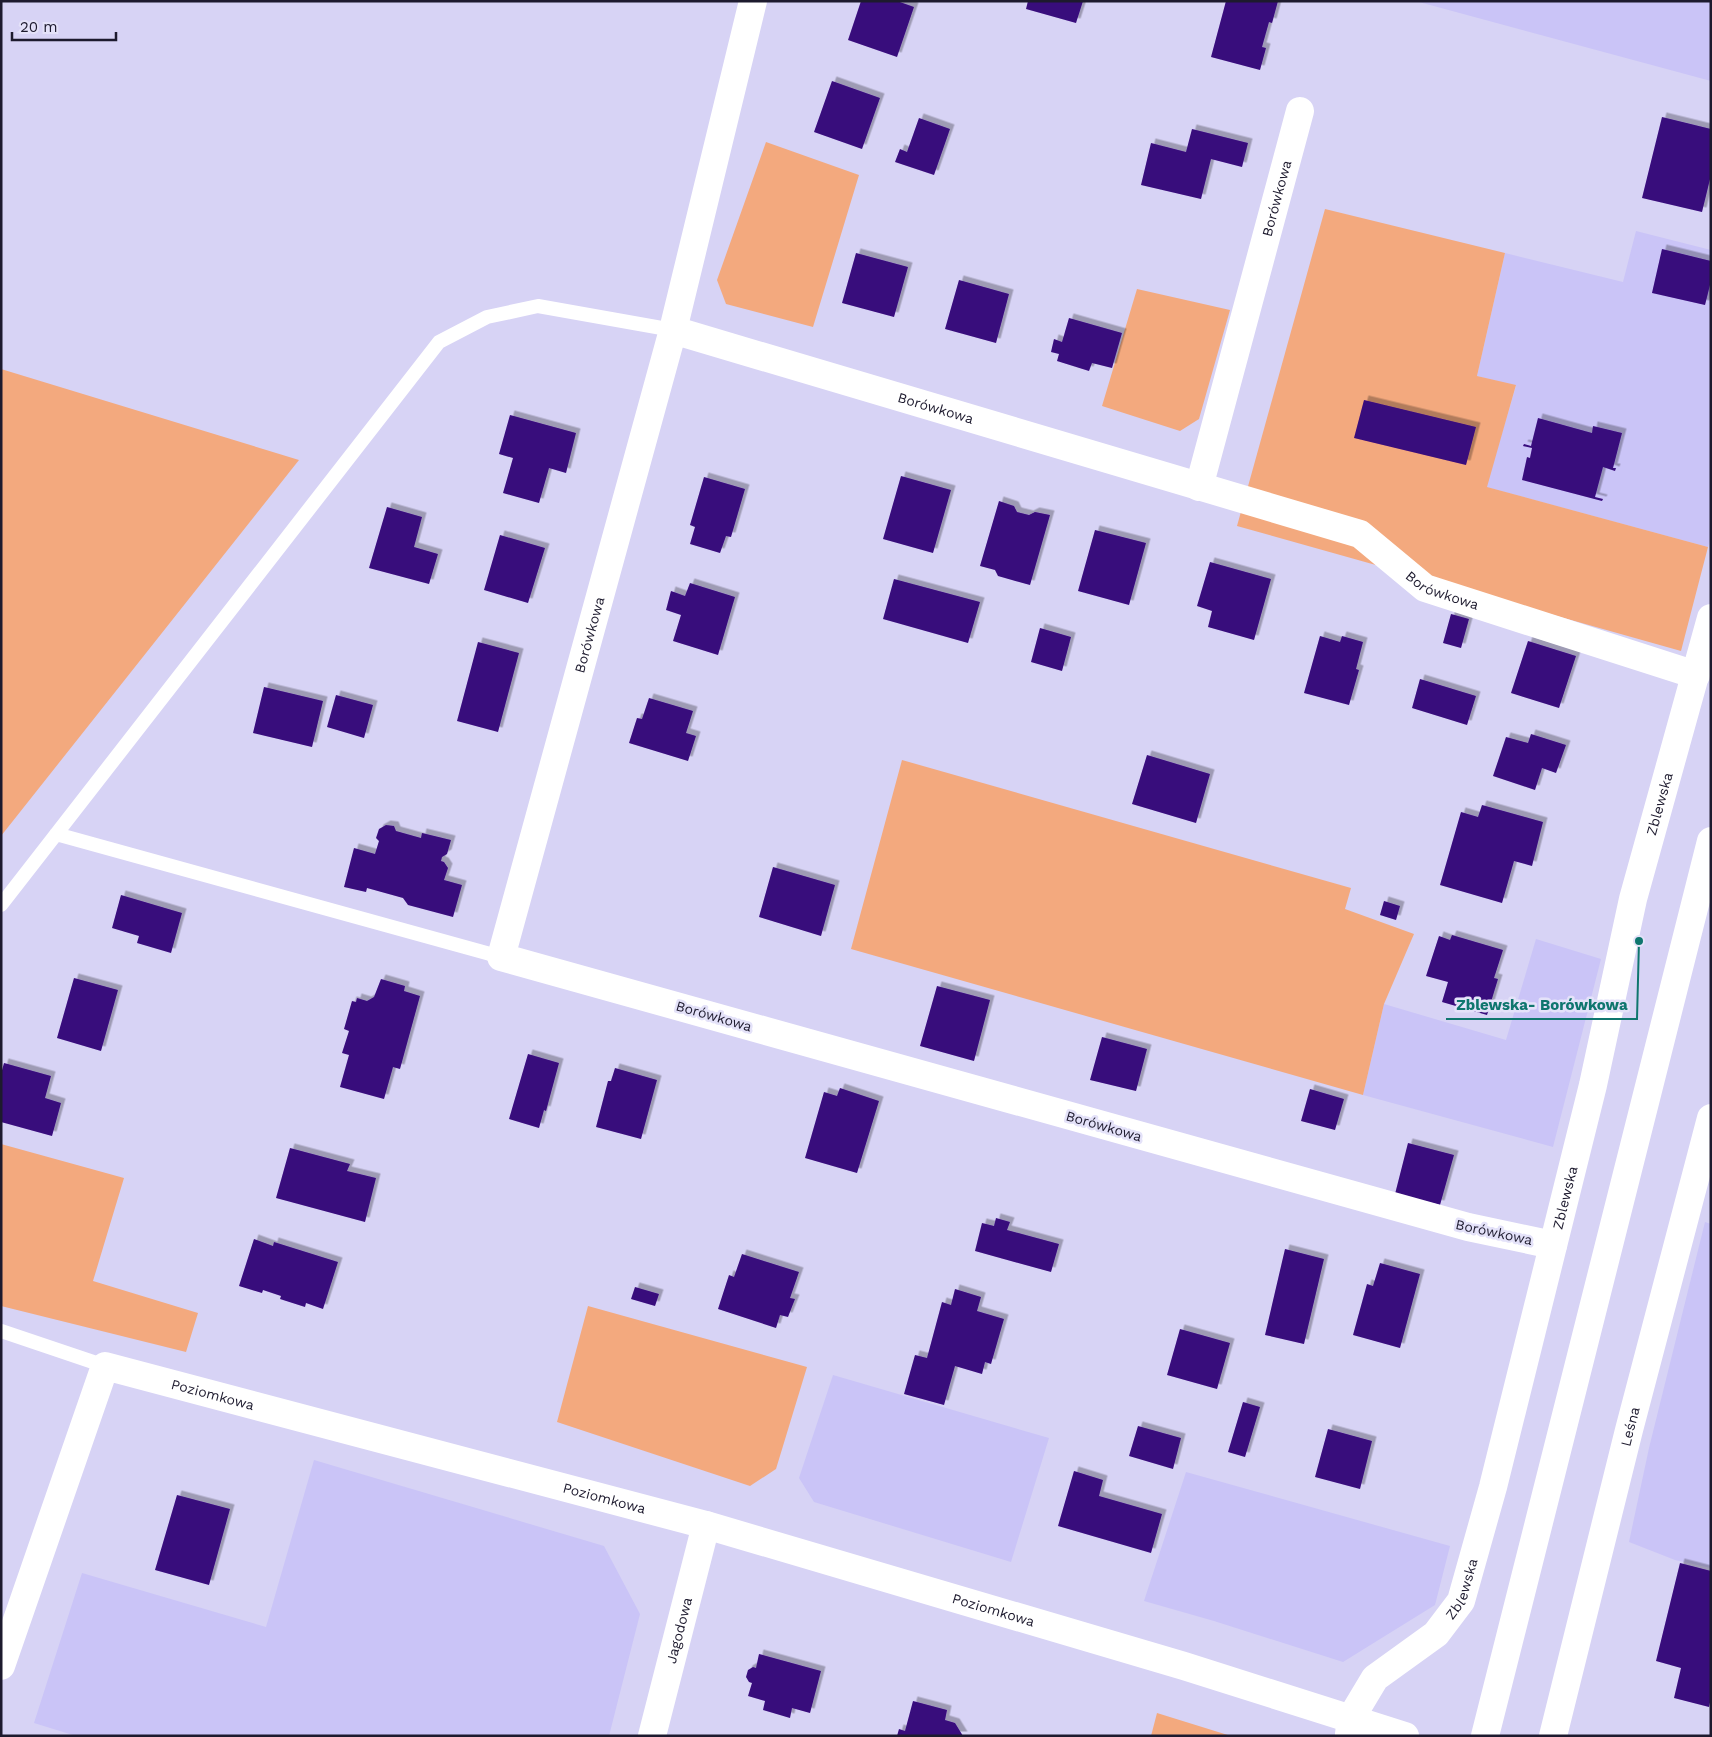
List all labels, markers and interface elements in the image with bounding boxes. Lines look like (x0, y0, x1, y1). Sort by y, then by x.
scale bar (12, 10, 116, 42)
text: 20 m (20, 18, 58, 36)
street label: Borówkowa (1259, 158, 1294, 238)
street label: Borówkowa (896, 389, 976, 427)
street label: Borówkowa (1403, 568, 1481, 613)
street label: Borówkowa (571, 595, 607, 675)
street label: Zblewska (1643, 771, 1676, 837)
callout: Zblewska- Borówkowa (1446, 989, 1637, 1019)
text: Zblewska- Borówkowa (1456, 996, 1628, 1014)
street label: Borówkowa (674, 998, 754, 1034)
street label: Borówkowa (1064, 1108, 1144, 1144)
street label: Zblewska (1549, 1164, 1581, 1231)
street label: Borówkowa (1454, 1216, 1534, 1248)
street label: Poziomkowa (170, 1376, 256, 1413)
street label: Leśna (1617, 1405, 1643, 1448)
street label: Poziomkowa (561, 1479, 648, 1517)
street label: Zblewska (1442, 1557, 1481, 1622)
street label: Poziomkowa (951, 1590, 1037, 1630)
street label: Jagodowa (663, 1595, 695, 1665)

